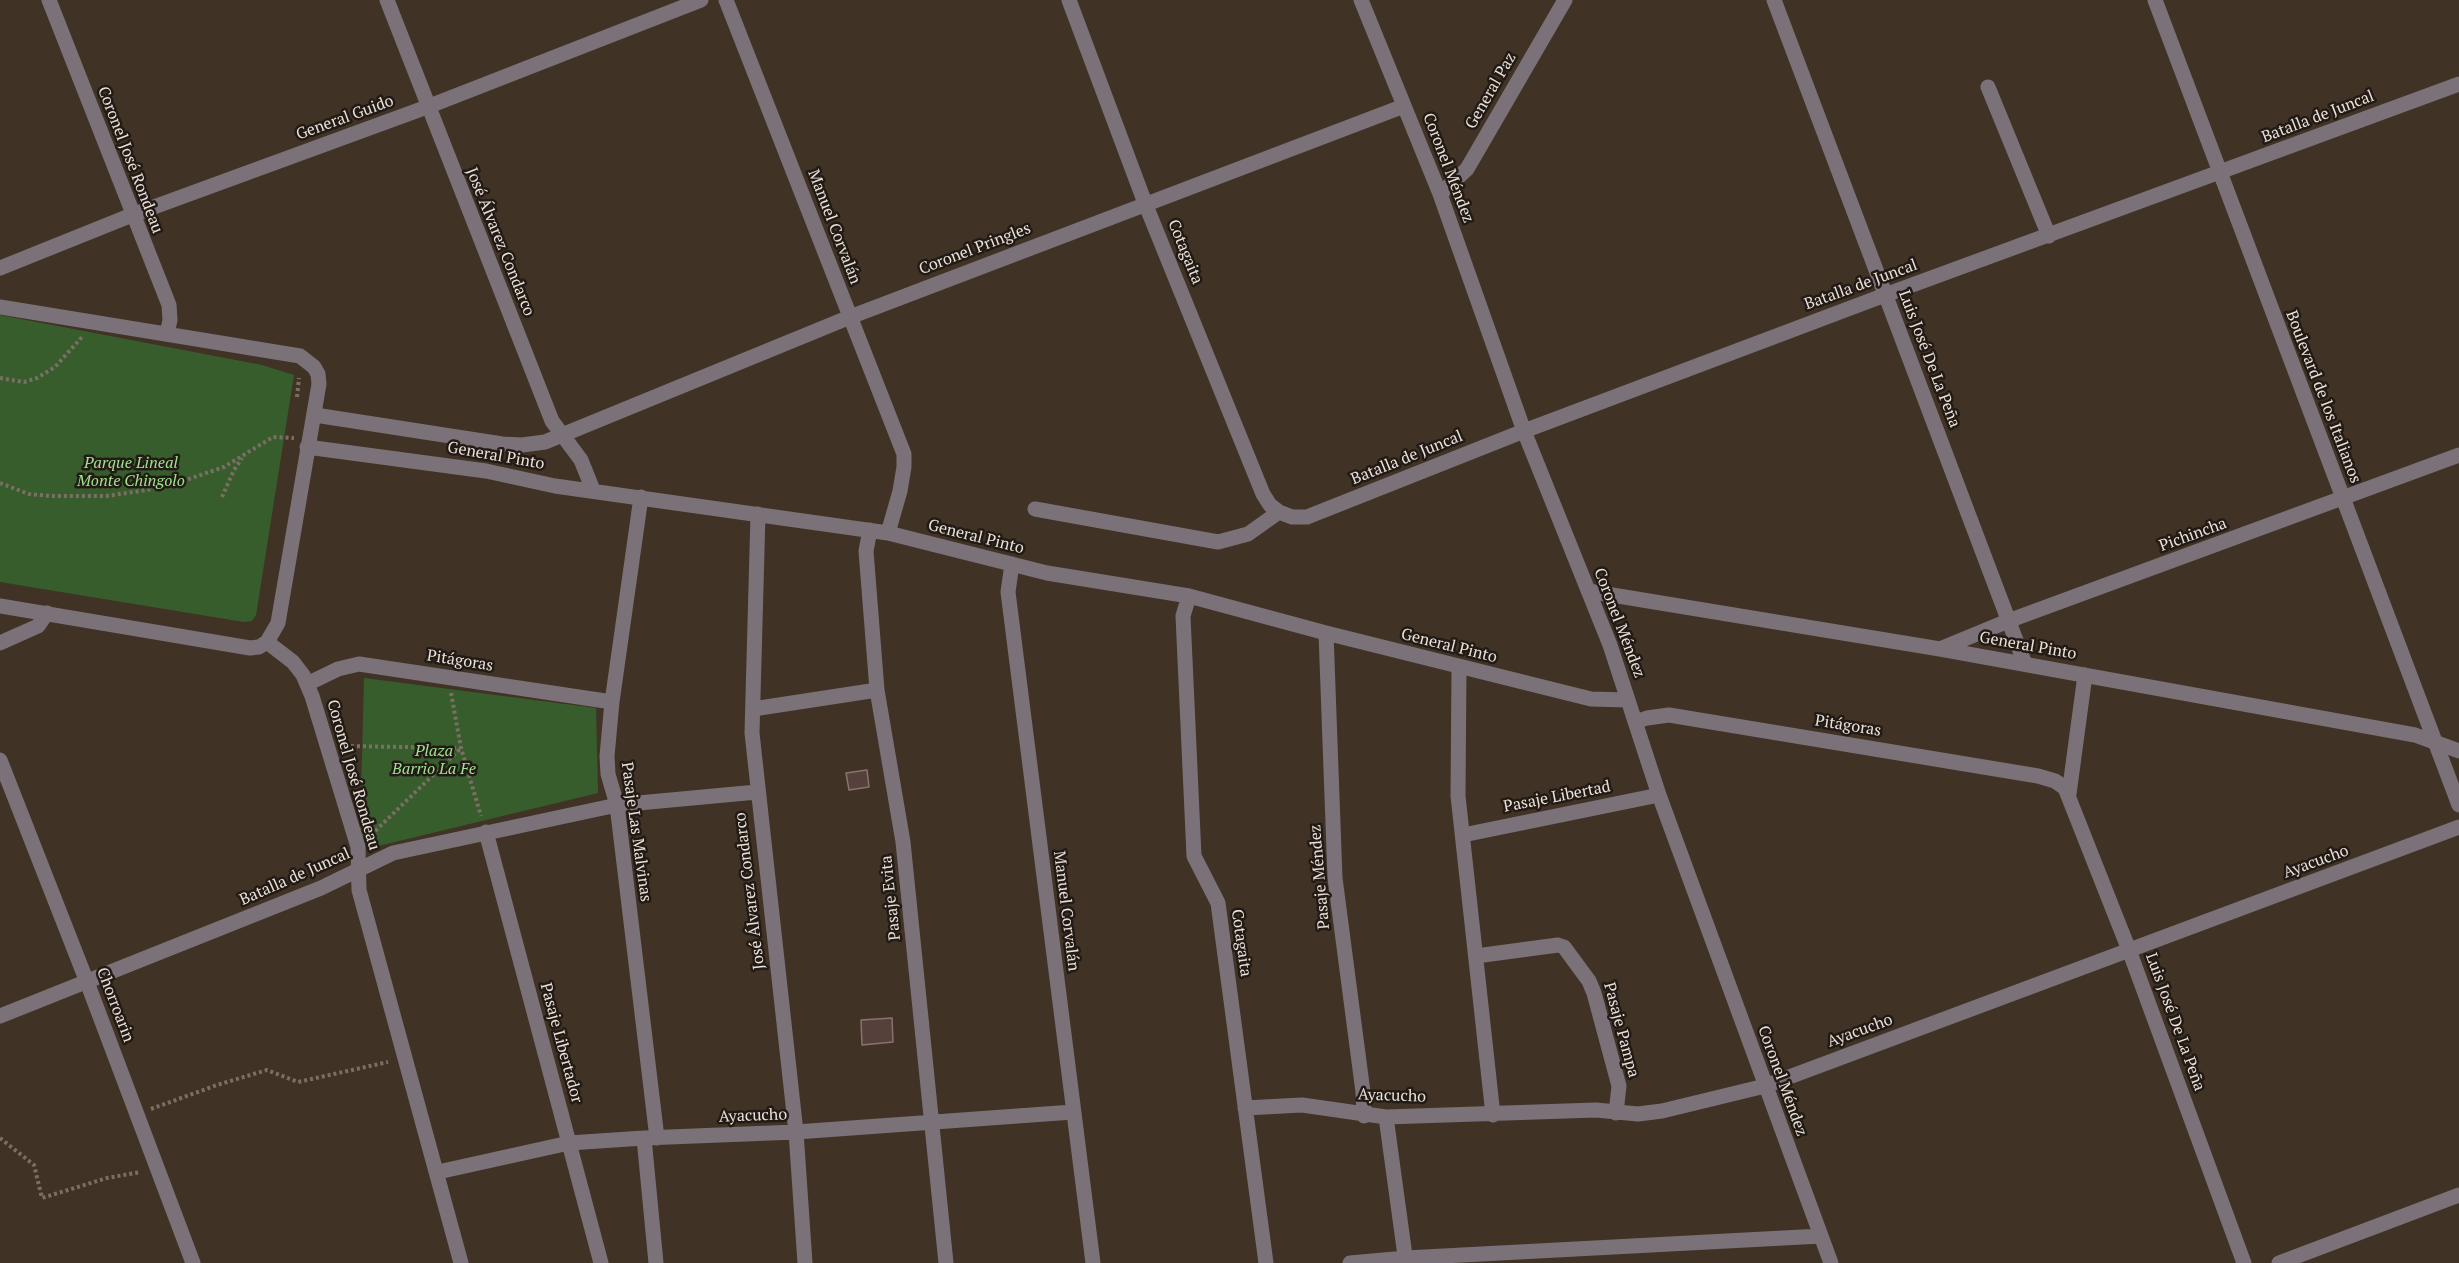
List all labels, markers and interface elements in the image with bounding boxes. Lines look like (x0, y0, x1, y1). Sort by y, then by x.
street label: General Paz (1461, 49, 1521, 133)
street label: Coronel José Rondeau (93, 84, 167, 236)
street label: Batalla de Juncal (2259, 87, 2377, 147)
street label: General Guido (294, 91, 396, 145)
street label: Coronel Méndez (1418, 110, 1478, 226)
street label: José Álvarez Condarco (461, 165, 539, 319)
street label: Manuel Corvalán (803, 167, 865, 287)
street label: Cotagaita (1163, 217, 1207, 287)
street label: Coronel Pringles (916, 219, 1034, 279)
street label: Batalla de Juncal (1802, 256, 1920, 314)
street label: Luis José De La Peña (1894, 288, 1964, 430)
street label: Boulevard de los Italianos (2281, 308, 2365, 486)
street label: Batalla de Juncal (1348, 427, 1466, 489)
street label: General Pinto (446, 438, 546, 474)
park label: Parque Lineal Monte Chingolo (77, 453, 185, 491)
street label: Pichincha (2157, 514, 2229, 556)
street label: General Pinto (926, 516, 1026, 558)
street label: Coronel Méndez (1589, 565, 1649, 681)
street label: General Pinto (1399, 625, 1499, 667)
street label: General Pinto (1978, 628, 2078, 664)
street label: Pitágoras (426, 646, 494, 676)
street label: Coronel José Rondeau (322, 698, 384, 852)
street label: Pitágoras (1814, 711, 1882, 741)
park label: Plaza Barrio La Fe (392, 741, 476, 779)
street label: Pasaje Las Malvinas (617, 761, 655, 903)
street label: Pasaje Libertad (1502, 777, 1612, 817)
street label: José Álvarez Condarco (731, 811, 769, 971)
street label: Pasaje Méndez (1306, 824, 1334, 930)
street label: Ayacucho (2281, 841, 2351, 883)
street label: Batalla de Juncal (237, 844, 353, 910)
street label: Manuel Corvalán (1049, 850, 1083, 972)
street label: Pasaje Evita (877, 855, 905, 941)
street label: Cotagaita (1227, 908, 1255, 978)
street label: Luis José De La Peña (2141, 950, 2209, 1094)
street label: Chorroarin (92, 965, 138, 1045)
street label: Pasaje Pampa (1599, 980, 1643, 1080)
street label: Pasaje Libertador (536, 981, 586, 1105)
street label: Ayacucho (1825, 1010, 1895, 1052)
street label: Coronel Méndez (1753, 1023, 1811, 1139)
street label: Ayacucho (1358, 1085, 1426, 1107)
street label: Ayacucho (719, 1105, 787, 1127)

